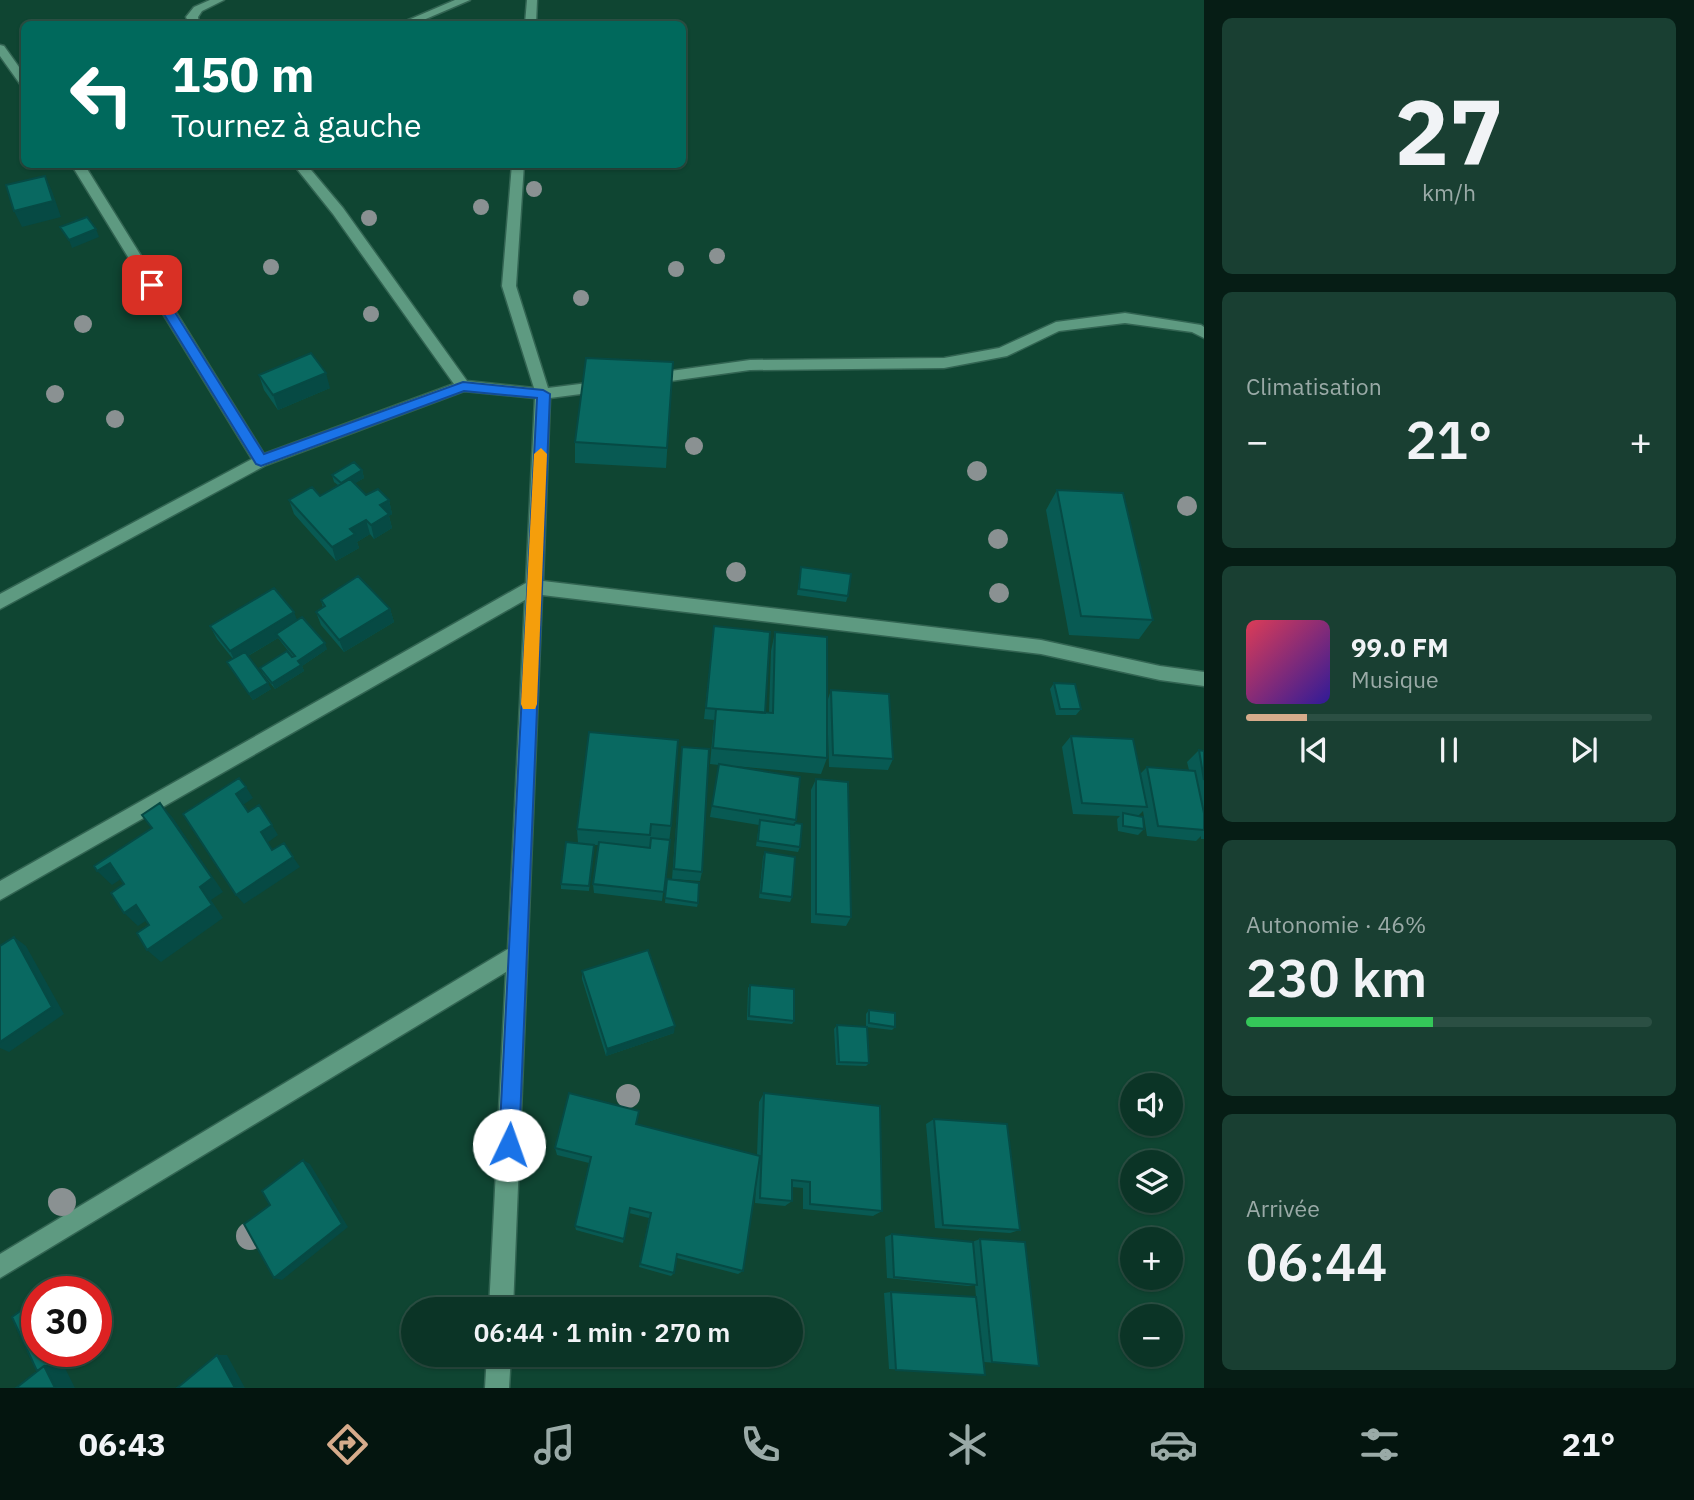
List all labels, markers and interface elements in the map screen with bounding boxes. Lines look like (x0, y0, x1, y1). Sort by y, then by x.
text: 150 m (171, 42, 315, 105)
icon: left (56, 49, 147, 140)
text: 27 (1394, 72, 1504, 190)
text: Tournez à gauche (171, 104, 422, 146)
text: km/h (1422, 177, 1476, 207)
pin (122, 255, 182, 315)
icon: arrive (133, 266, 171, 304)
text: Climatisation (1246, 371, 1382, 401)
text: 21° (1406, 406, 1492, 473)
text: − (1246, 416, 1269, 465)
text: + (1629, 416, 1652, 465)
text: 99.0 FM (1351, 630, 1449, 664)
text: Musique (1351, 664, 1439, 694)
icon: previous (1295, 731, 1333, 769)
icon: pause (1430, 731, 1468, 769)
icon: next (1565, 731, 1603, 769)
text: Autonomie · 46% (1246, 909, 1426, 939)
text: 230 km (1246, 944, 1427, 1011)
map controls (1120, 1073, 1183, 1367)
button: sound (1120, 1073, 1183, 1136)
position arrow (472, 1108, 546, 1182)
button: layers (1120, 1150, 1183, 1213)
text: Arrivée (1246, 1193, 1320, 1223)
button: + (1120, 1227, 1183, 1290)
text: 06:44 (1246, 1228, 1387, 1295)
speed limit sign: 30 (21, 1276, 112, 1367)
button: − (1120, 1304, 1183, 1367)
text: 06:44 · 1 min · 270 m (474, 1315, 730, 1349)
icon: directions (323, 1420, 372, 1469)
icon: music (530, 1420, 579, 1469)
icon: phone (736, 1420, 785, 1469)
icon: climate (943, 1420, 992, 1469)
icon: car (1149, 1420, 1198, 1469)
icon: filters (1355, 1420, 1404, 1469)
text: 06:43 (79, 1423, 166, 1465)
text: 21° (1562, 1423, 1615, 1465)

